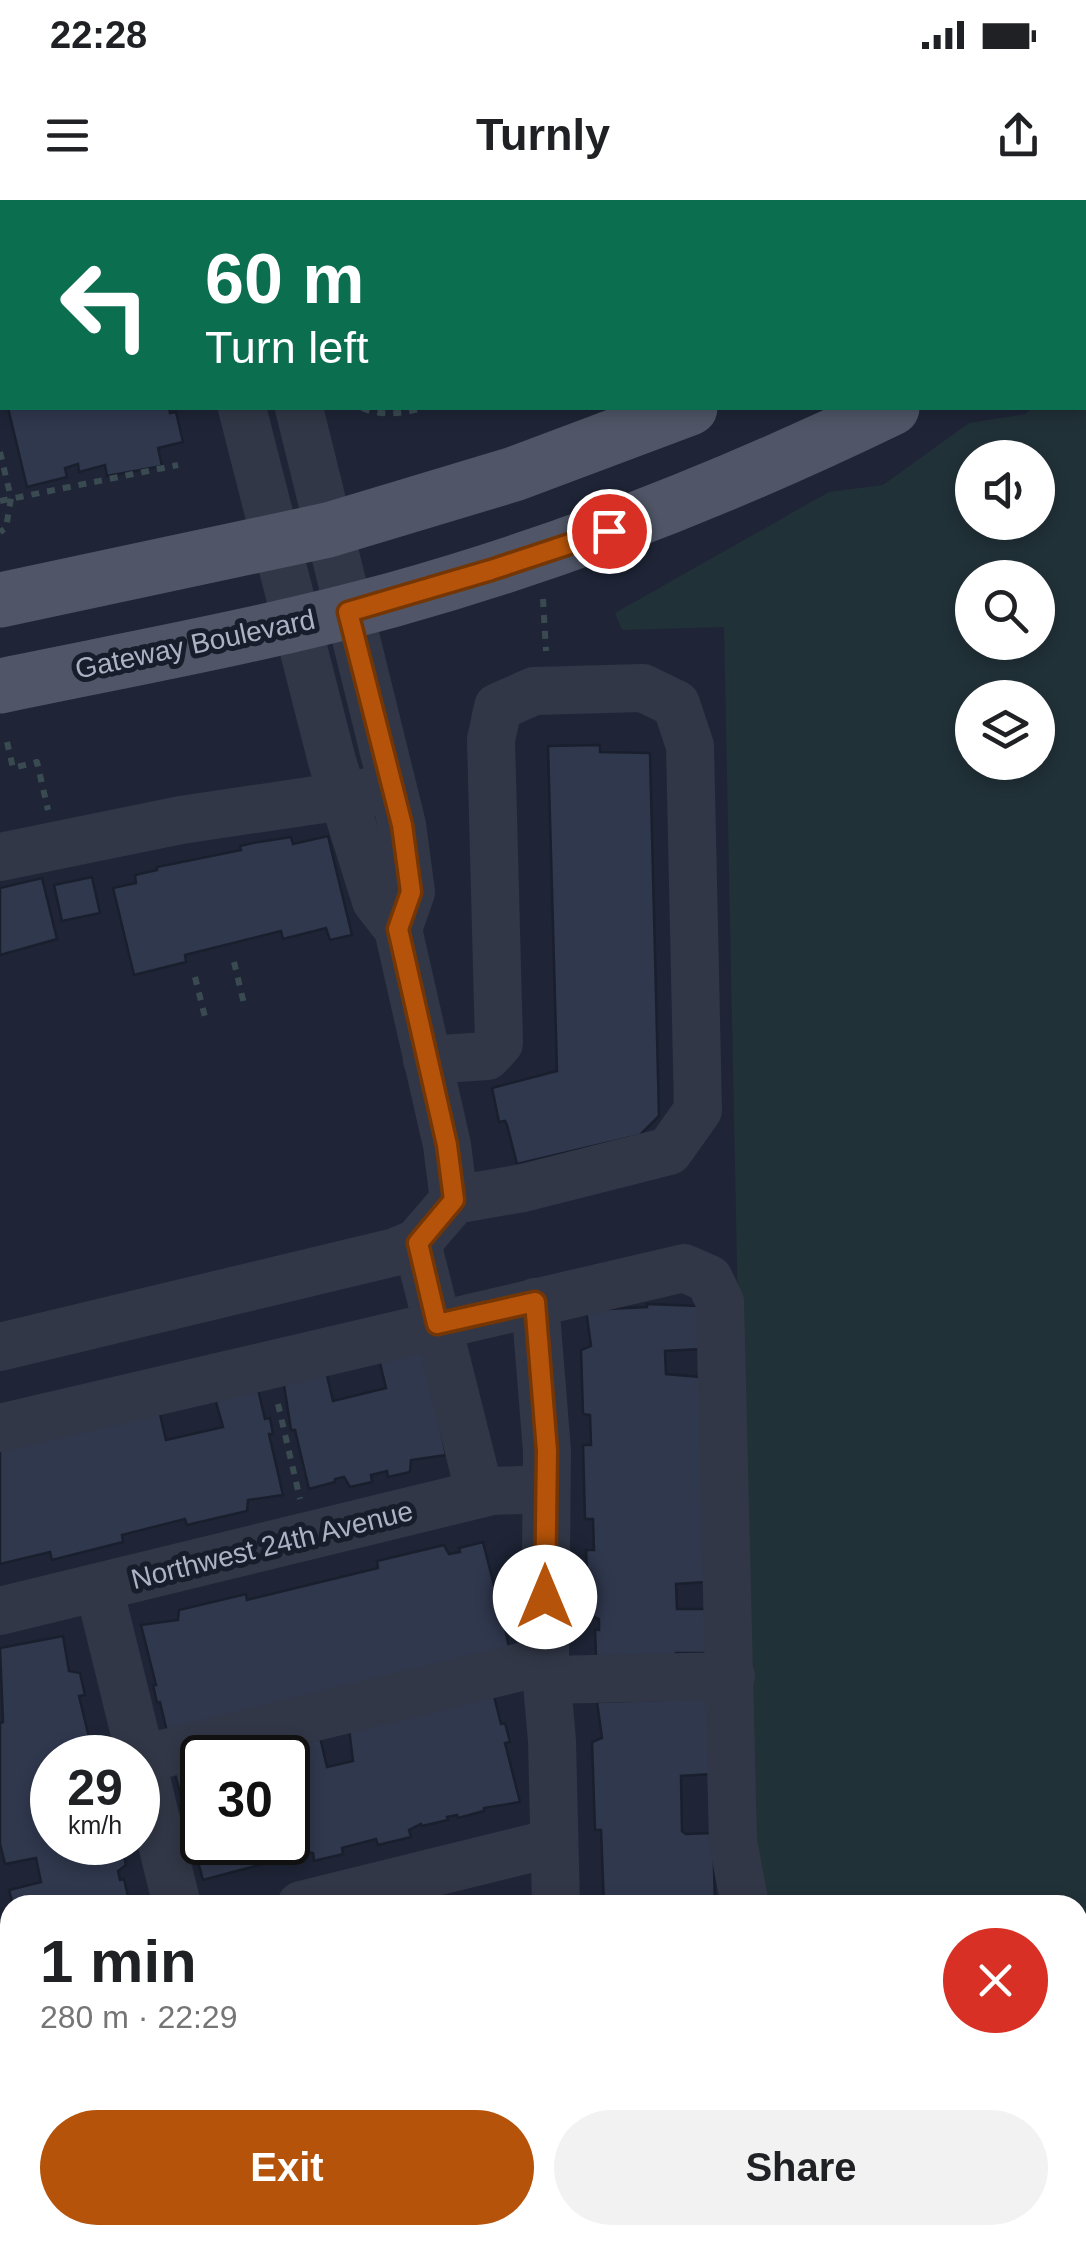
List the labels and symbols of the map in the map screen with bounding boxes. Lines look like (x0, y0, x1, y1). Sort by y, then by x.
pin (567, 489, 652, 574)
street label: Gateway Boulevard (72, 603, 318, 685)
street label: Northwest 24th Avenue (128, 1495, 416, 1595)
position arrow (493, 1545, 597, 1649)
speed limit sign: 30 (180, 1735, 310, 1865)

